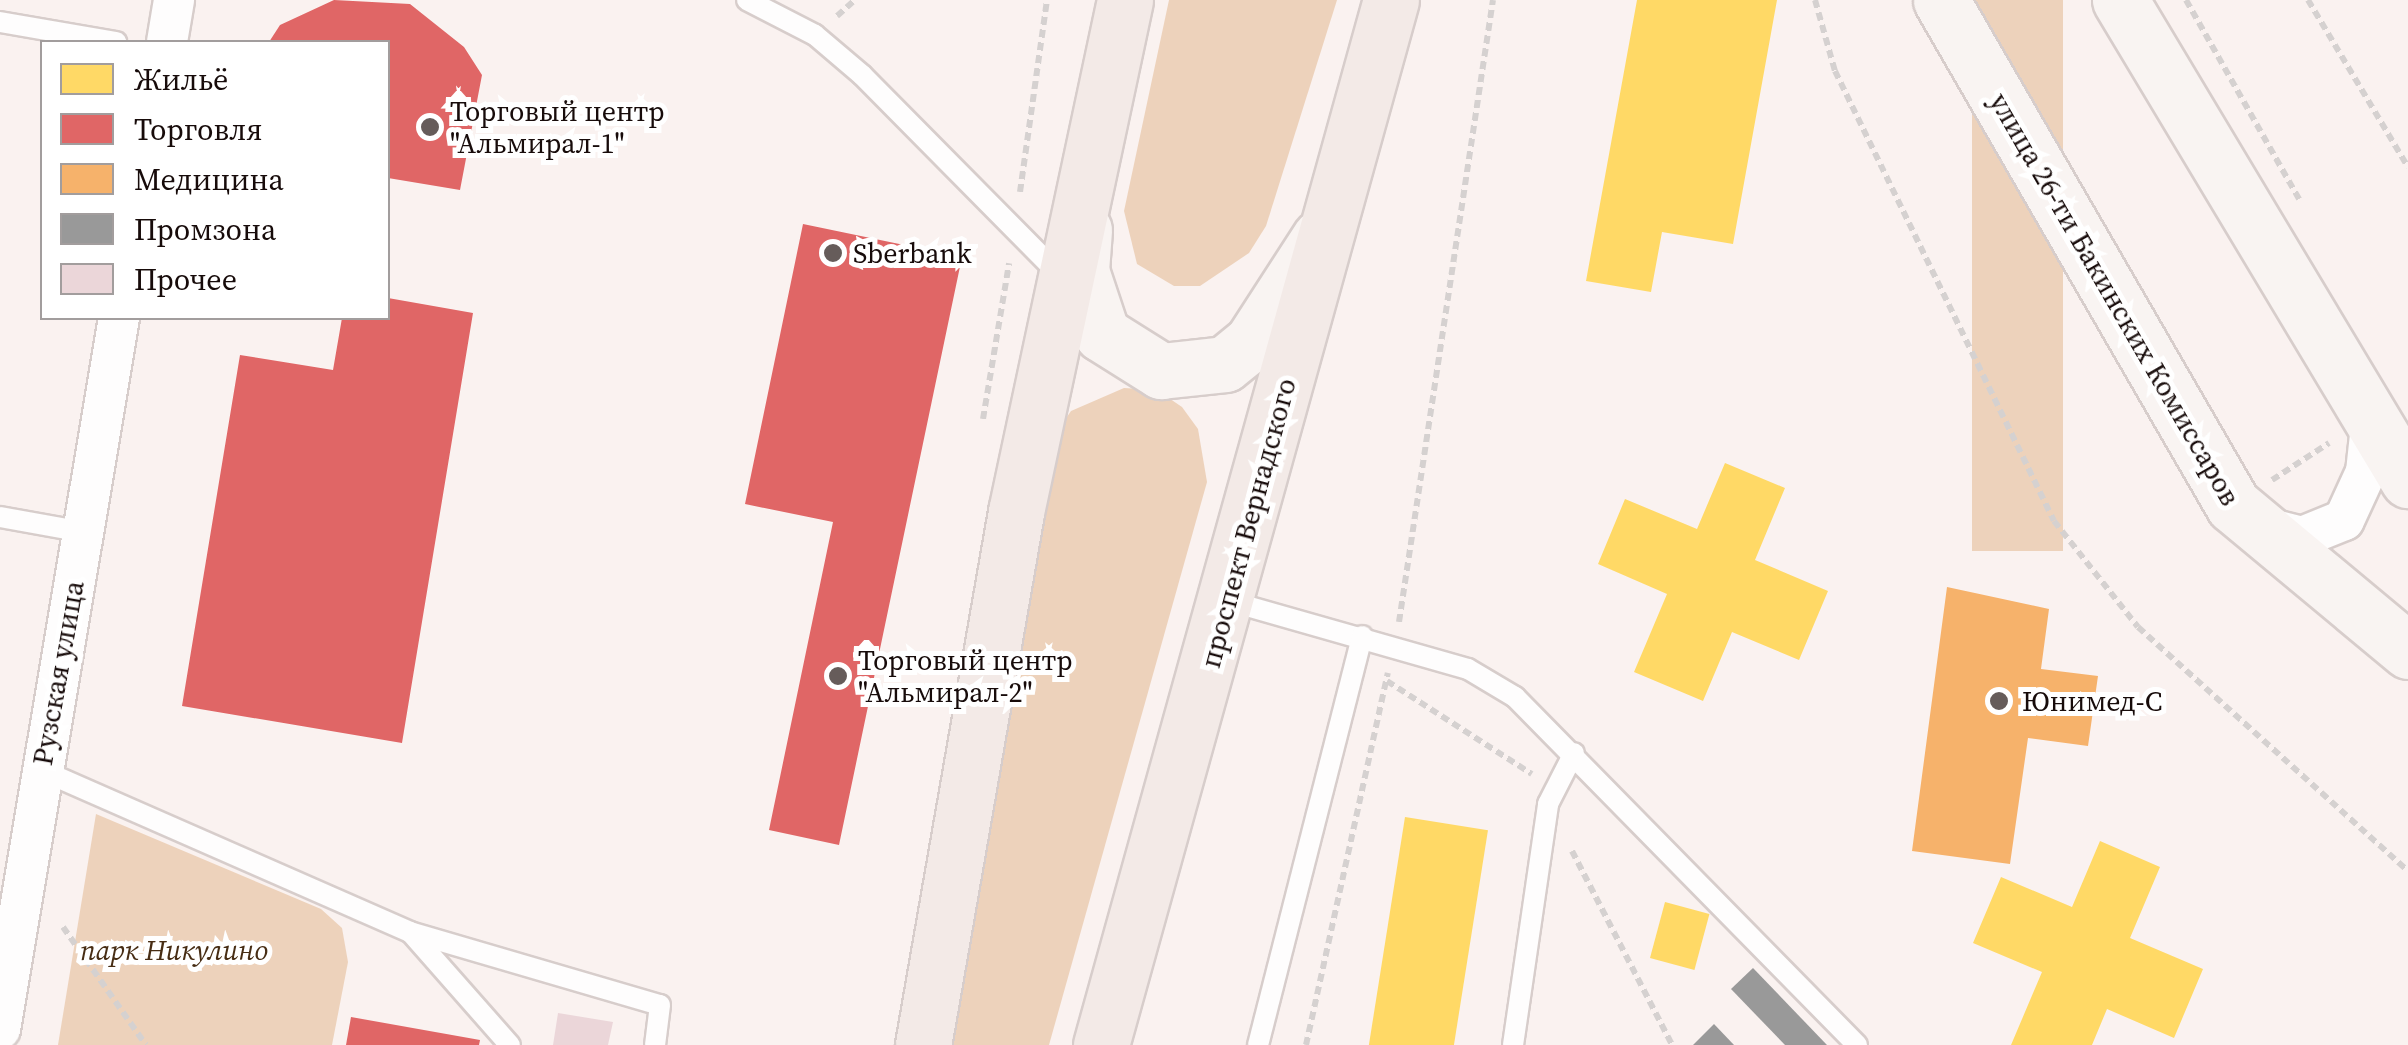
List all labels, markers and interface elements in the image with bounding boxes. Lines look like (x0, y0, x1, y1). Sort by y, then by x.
legend (40, 40, 390, 320)
text: Жильё (134, 59, 228, 100)
street label: улица 26-ти Бакинских Комиссаров (1983, 87, 2247, 511)
place label: Торговый центр "Альмирал-1" (450, 94, 665, 160)
text: Торговля (134, 109, 262, 150)
marker: Торговый центр "Альмирал-1" (419, 116, 441, 138)
text: Медицина (134, 159, 284, 200)
text: Промзона (134, 209, 276, 250)
place label: Sberbank (853, 236, 972, 270)
marker: Sberbank (822, 242, 844, 264)
text: Прочее (134, 259, 237, 300)
street label: проспект Вернадского (1193, 375, 1303, 671)
street label: Рузская улица (25, 578, 91, 768)
place label: Торговый центр "Альмирал-2" (858, 643, 1073, 709)
marker: Торговый центр "Альмирал-2" (827, 665, 849, 687)
place label: Юнимед-С (2022, 684, 2162, 718)
marker: Юнимед-С (1986, 688, 2012, 714)
park label: парк Никулино (80, 933, 268, 967)

